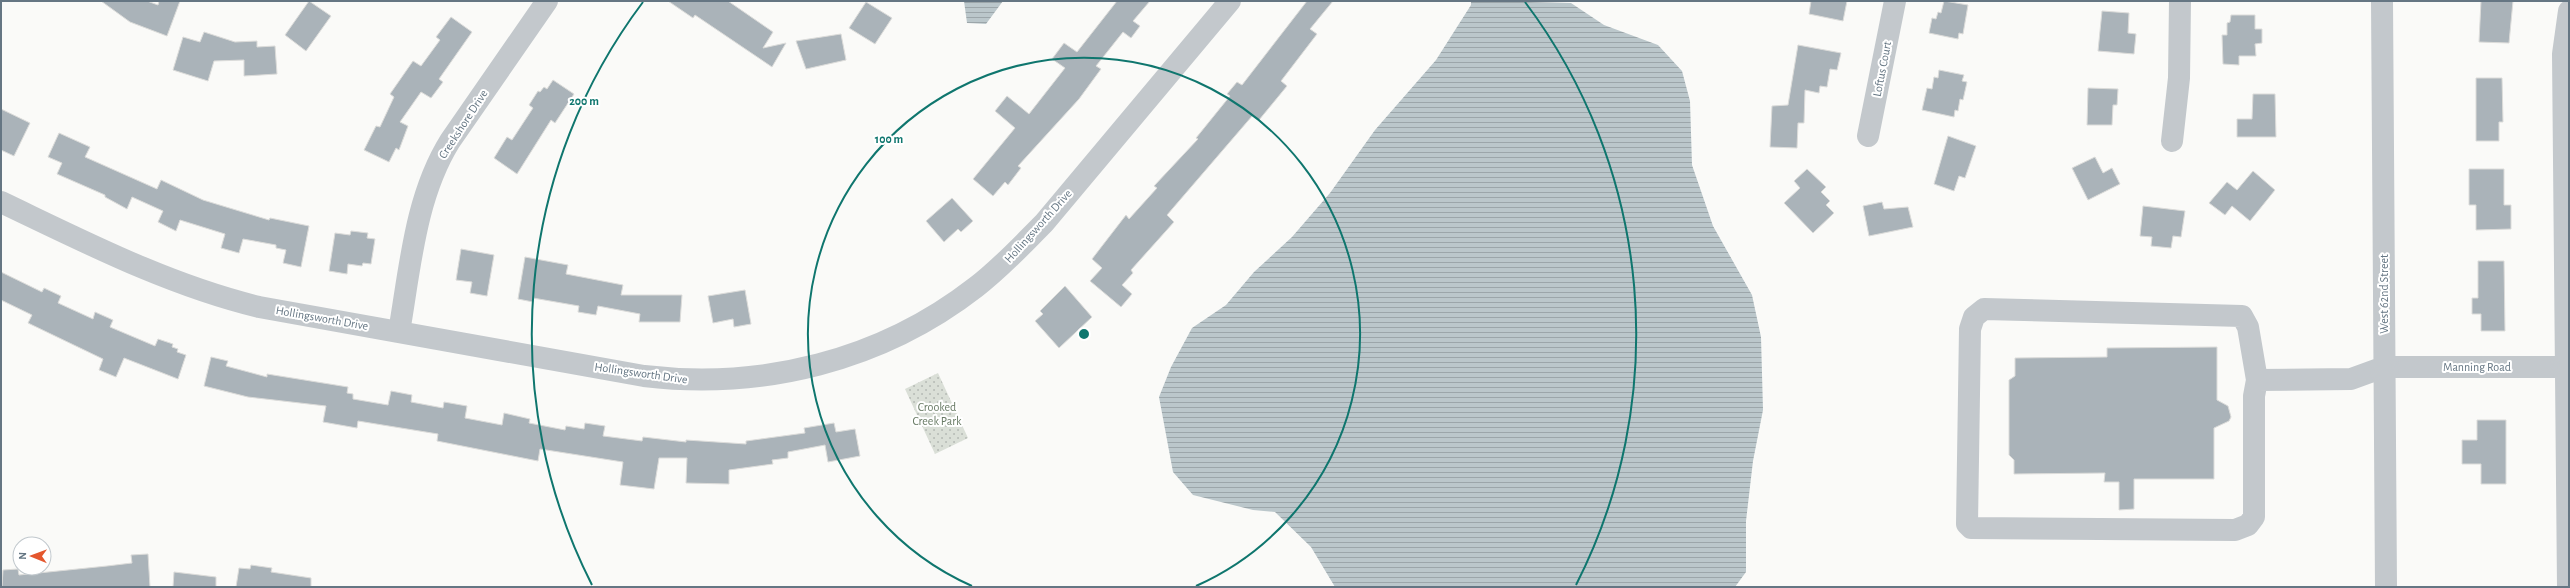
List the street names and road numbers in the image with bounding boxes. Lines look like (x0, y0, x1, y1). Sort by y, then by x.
street label: Loftus Court (1871, 40, 1893, 98)
street label: Creekshore Drive (436, 88, 490, 160)
street label: Hollingsworth Drive (1002, 187, 1074, 265)
street label: West 62nd Street (2378, 254, 2390, 334)
street label: Hollingsworth Drive (275, 304, 369, 332)
street label: Hollingsworth Drive (594, 361, 688, 385)
street label: Manning Road (2443, 361, 2511, 373)

